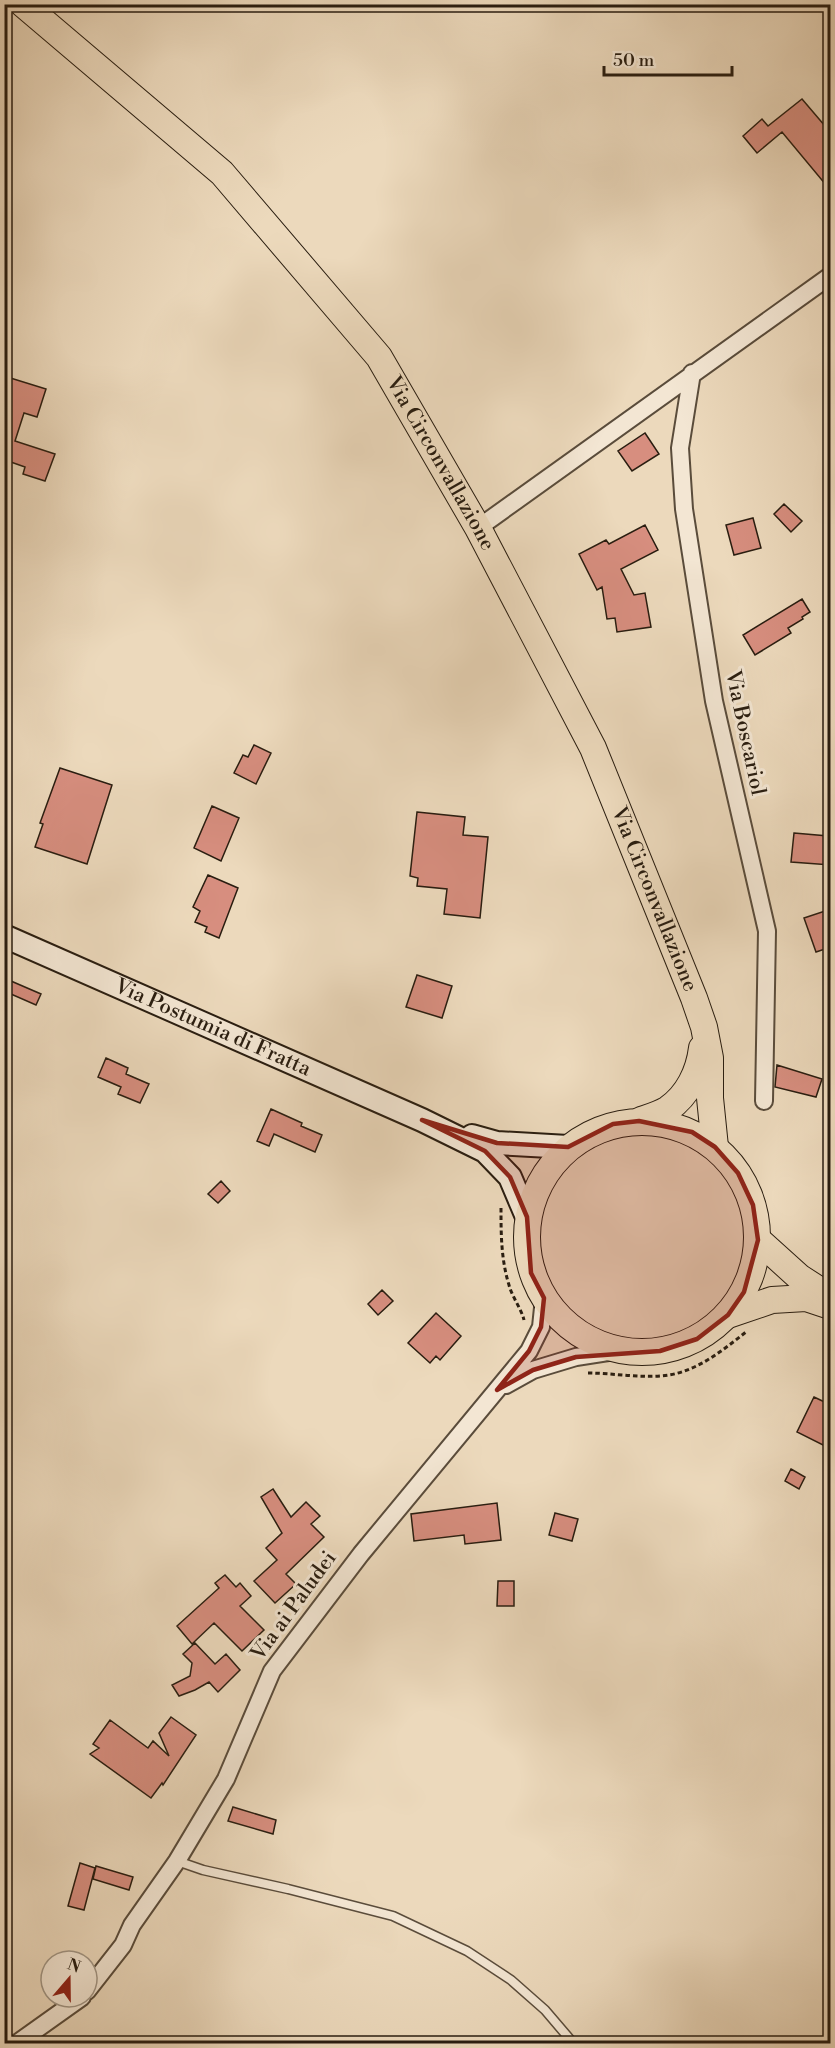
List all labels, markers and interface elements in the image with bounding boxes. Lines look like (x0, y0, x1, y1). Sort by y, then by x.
scale bar (604, 39, 732, 77)
text: 50 m (613, 49, 655, 72)
street label: Via Circonvallazione (380, 371, 501, 555)
street label: Via Boscariol (719, 667, 771, 798)
street label: Via Circonvallazione (605, 802, 703, 995)
street label: Via Postumia di Fratta (110, 973, 315, 1083)
street label: Via ai Paludei (245, 1546, 343, 1667)
north arrow (39, 1949, 99, 2009)
text: N (64, 1954, 83, 1978)

